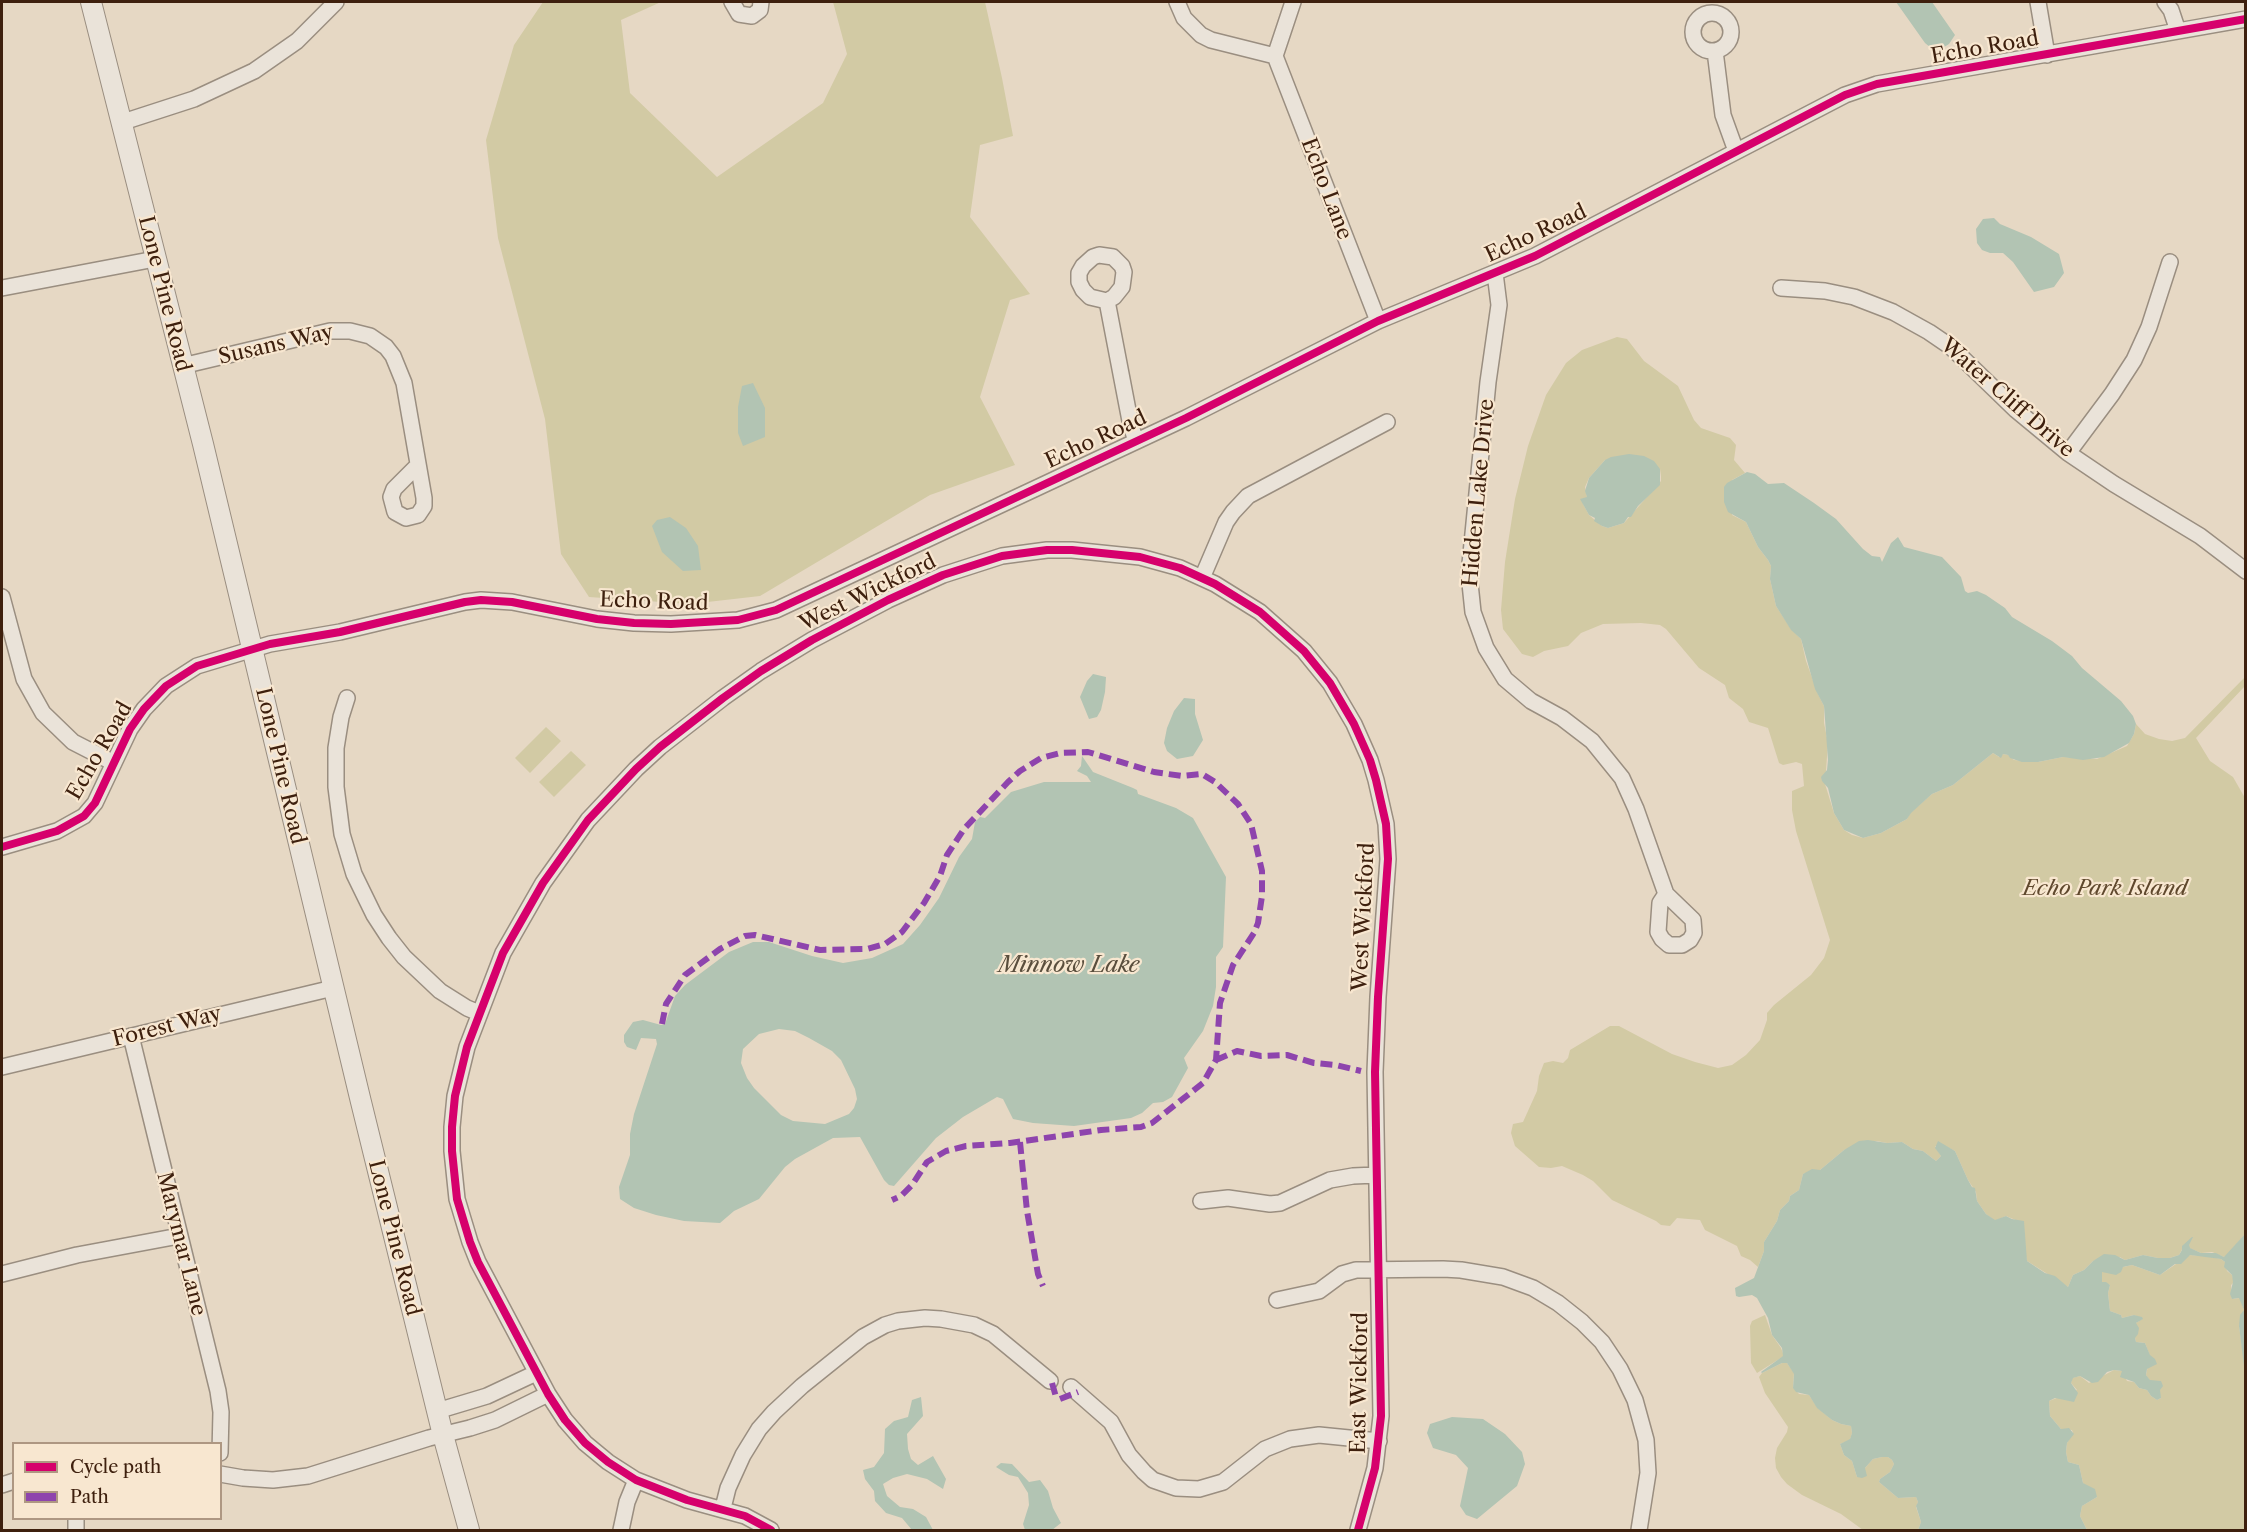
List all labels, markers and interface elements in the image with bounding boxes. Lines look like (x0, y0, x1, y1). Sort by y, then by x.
street label: Echo Road (1929, 26, 2041, 70)
street label: Echo Lane (1295, 135, 1357, 243)
street label: Echo Road (1481, 200, 1591, 268)
street label: Lone Pine Road (132, 213, 196, 375)
street label: Susans Way (216, 320, 336, 370)
street label: Water Cliff Drive (1935, 333, 2079, 463)
street label: Hidden Lake Drive (1458, 398, 1500, 588)
street label: Echo Road (1041, 406, 1151, 474)
street label: West Wickford (796, 549, 940, 637)
street label: Echo Road (599, 588, 709, 616)
street label: Lone Pine Road (250, 685, 310, 847)
street label: Echo Road (62, 697, 138, 805)
street label: West Wickford (1348, 842, 1380, 992)
park label: Echo Park Island (2023, 876, 2187, 902)
water label: Minnow Lake (999, 953, 1139, 979)
street label: Forest Way (110, 1001, 224, 1053)
street label: Lone Pine Road (362, 1157, 426, 1319)
street label: Marymar Lane (151, 1169, 211, 1319)
street label: East Wickford (1346, 1312, 1374, 1454)
legend (12, 1442, 222, 1520)
text: Cycle path (70, 1456, 161, 1478)
text: Path (70, 1486, 109, 1508)

